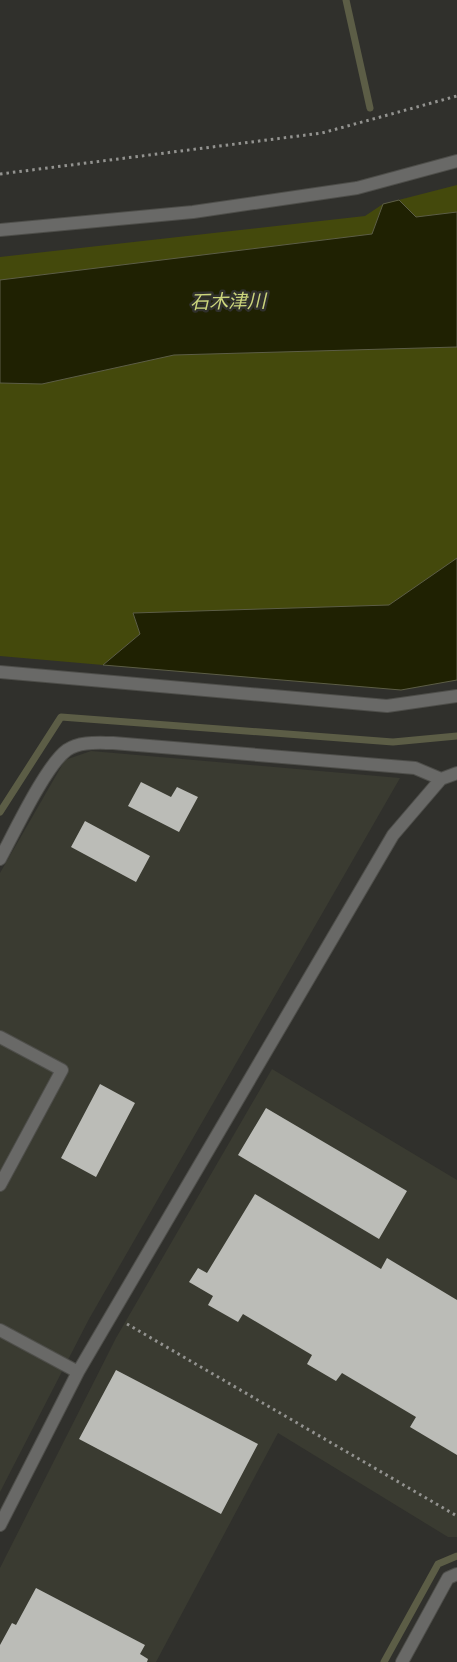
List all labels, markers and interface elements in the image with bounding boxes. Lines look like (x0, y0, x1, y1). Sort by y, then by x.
water label: 石木津川 (190, 288, 268, 315)

